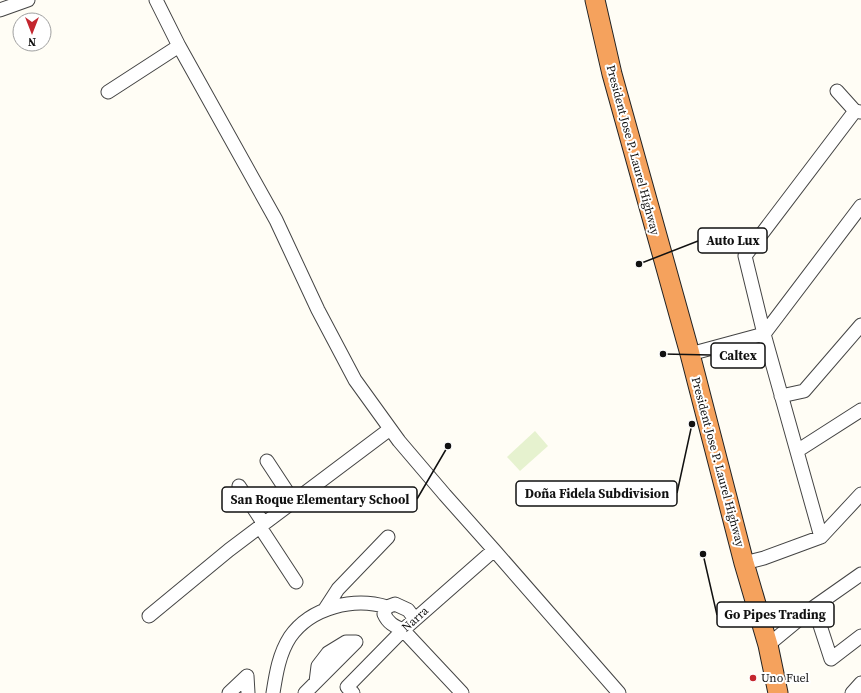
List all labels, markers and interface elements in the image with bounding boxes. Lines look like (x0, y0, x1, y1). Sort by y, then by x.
north arrow (12, 12, 52, 52)
text: N (28, 34, 36, 49)
street label: President Jose P. Laurel Highway (603, 63, 664, 238)
callout: Auto Lux (698, 228, 767, 253)
text: Auto Lux (706, 232, 761, 249)
callout: Caltex (711, 343, 765, 368)
text: Caltex (719, 347, 758, 364)
street label: President Jose P. Laurel Highway (688, 375, 749, 550)
callout: Doña Fidela Subdivision (516, 481, 677, 506)
text: Doña Fidela Subdivision (525, 485, 669, 502)
callout: San Roque Elementary School (222, 487, 417, 512)
text: San Roque Elementary School (231, 491, 409, 508)
street label: Narra (398, 602, 432, 635)
callout: Go Pipes Trading (717, 602, 834, 627)
text: Go Pipes Trading (724, 606, 826, 623)
place label: Uno Fuel (761, 670, 810, 686)
marker: Uno Fuel (748, 673, 758, 683)

